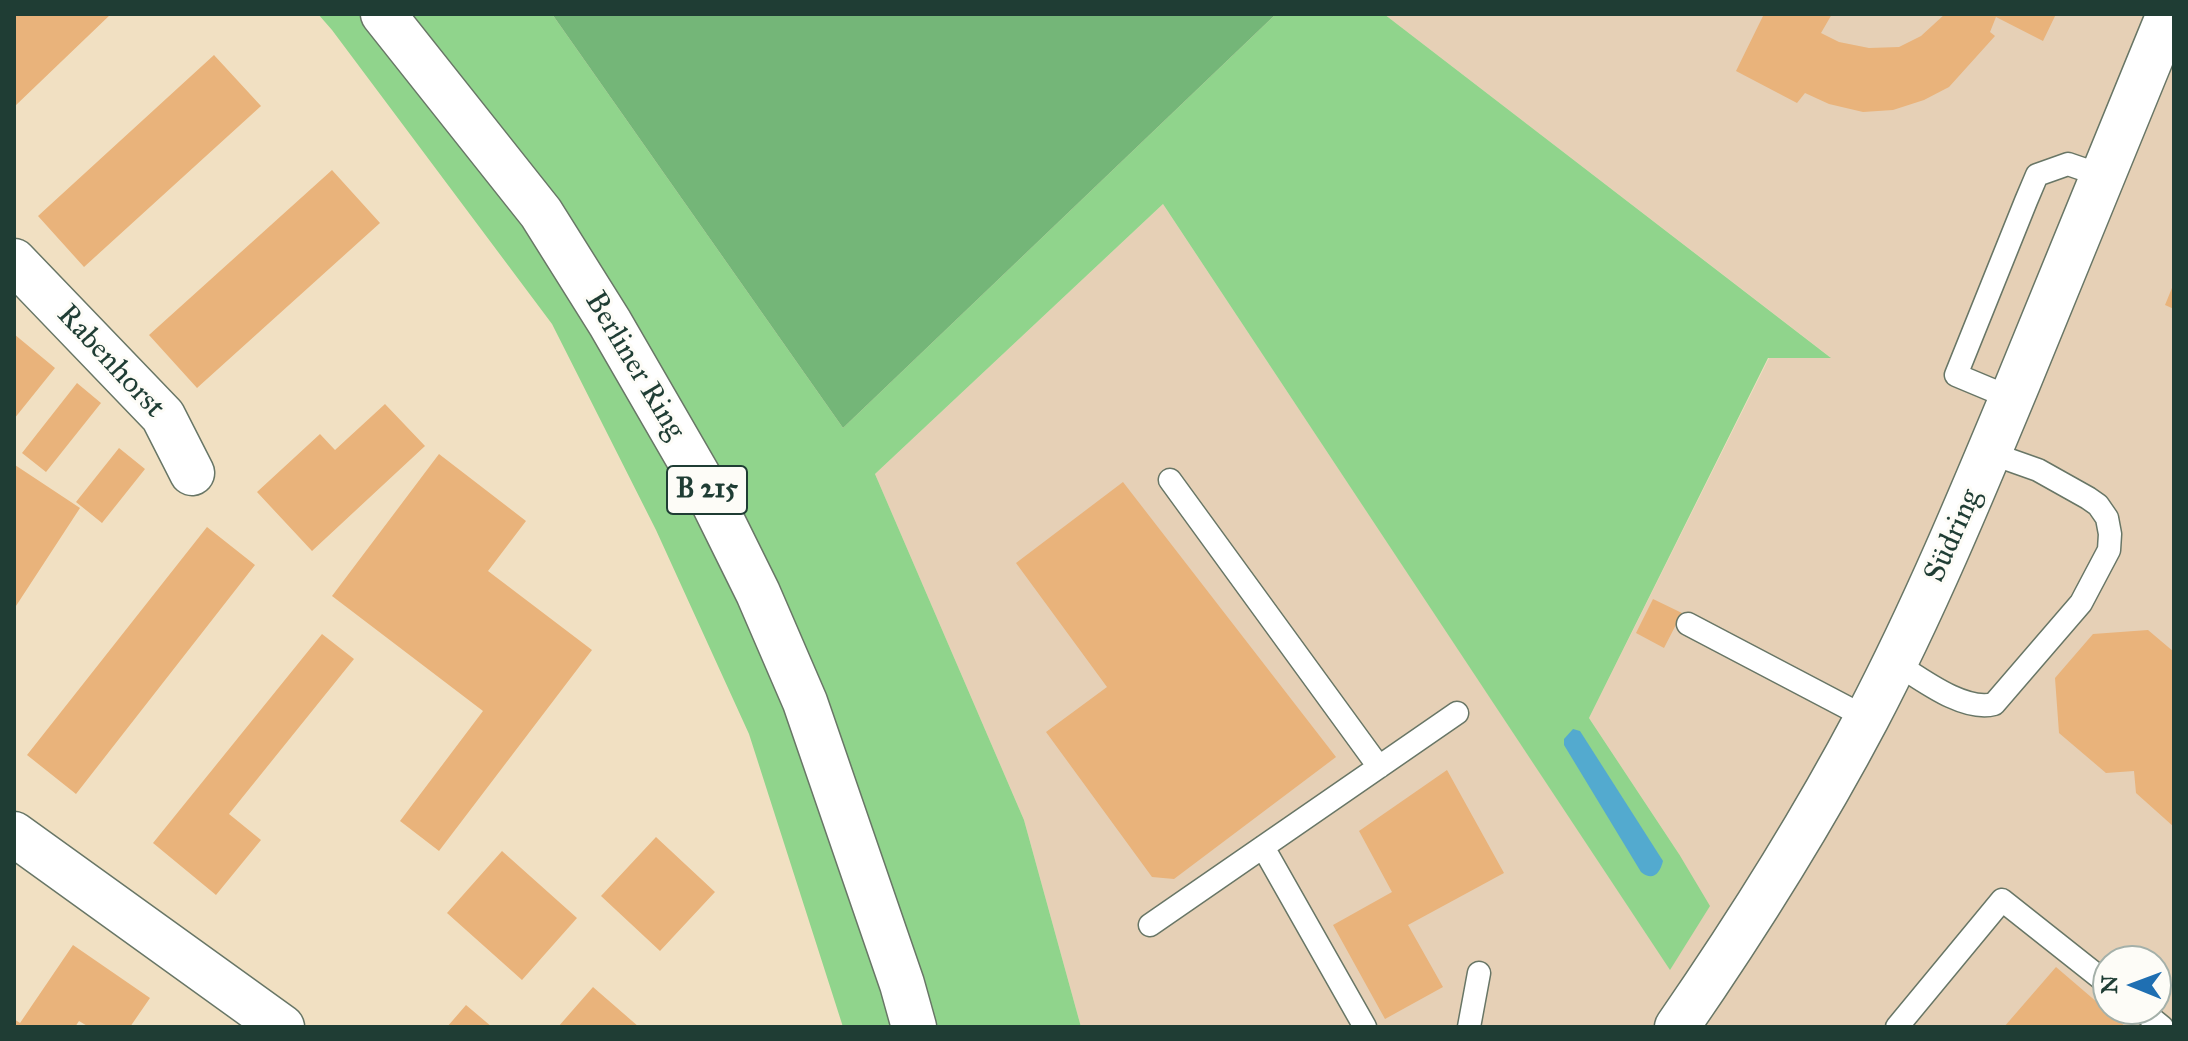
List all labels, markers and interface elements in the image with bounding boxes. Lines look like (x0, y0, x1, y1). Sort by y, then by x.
street label: Berliner Ring (576, 286, 692, 446)
street label: Rabenhorst (49, 298, 171, 426)
road number: B 215 (667, 466, 747, 514)
street label: Südring (1918, 484, 1990, 588)
north arrow (2092, 945, 2172, 1025)
text: N (2096, 975, 2123, 994)

